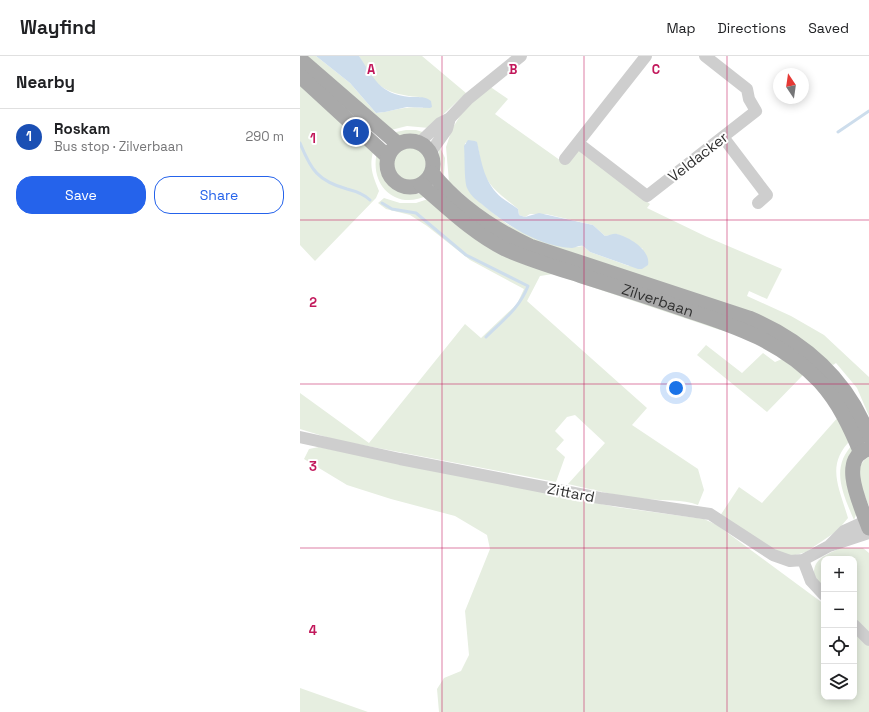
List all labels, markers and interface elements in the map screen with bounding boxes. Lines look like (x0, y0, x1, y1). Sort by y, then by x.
text: Wayfind (20, 15, 96, 40)
text: Map (666, 19, 696, 37)
text: Directions (718, 19, 786, 37)
text: Saved (808, 19, 849, 37)
text: A (367, 61, 376, 78)
text: B (509, 61, 518, 78)
text: C (652, 61, 660, 78)
north arrow (773, 68, 809, 104)
text: Nearby (16, 71, 75, 93)
pin: 1 (343, 117, 369, 147)
text: Roskam (54, 119, 110, 138)
street label: Veldacker (664, 127, 732, 186)
text: 1 (26, 128, 32, 145)
text: 290 m (245, 128, 284, 145)
text: 1 (310, 130, 316, 147)
text: Bus stop · Zilverbaan (54, 138, 183, 155)
button: Save (16, 176, 146, 214)
button: Share (154, 176, 284, 214)
street label: Zilverbaan (620, 279, 696, 321)
text: 2 (309, 294, 317, 311)
your location (666, 378, 686, 398)
text: 3 (309, 458, 317, 475)
street label: Zittard (546, 479, 596, 506)
map controls (821, 556, 857, 700)
button: + (821, 556, 857, 592)
button: − (821, 592, 857, 628)
text: 4 (309, 622, 317, 639)
button: locate (821, 628, 857, 664)
button: layers (821, 664, 857, 700)

